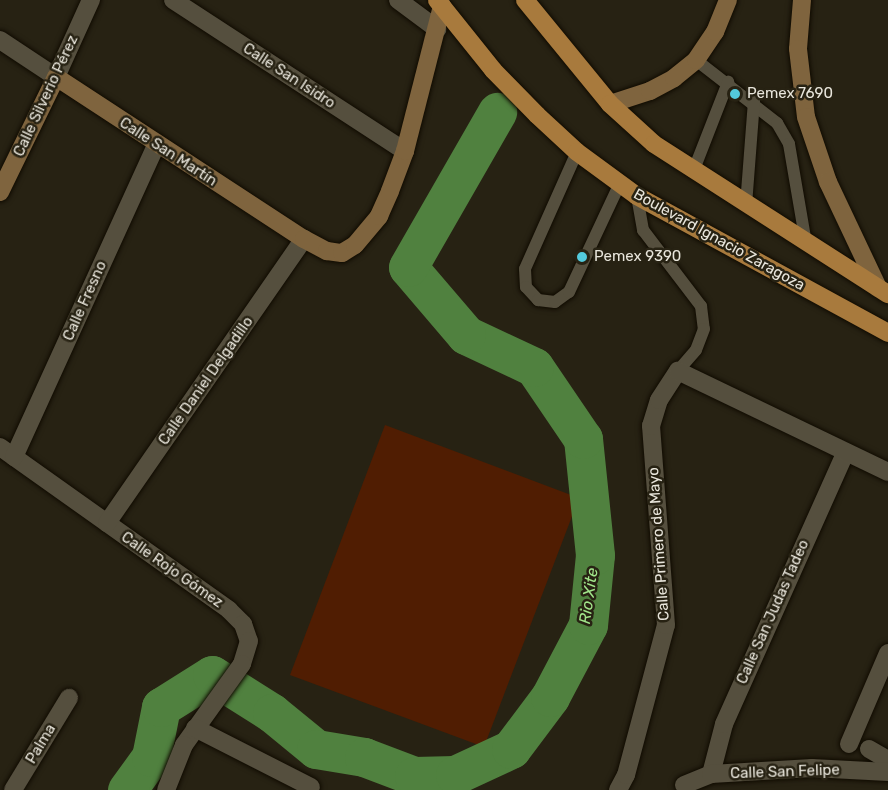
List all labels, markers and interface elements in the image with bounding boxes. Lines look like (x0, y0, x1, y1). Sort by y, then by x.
street label: Calle Silverio Pérez (10, 32, 82, 160)
street label: Calle San Isidro (239, 39, 339, 113)
place label: Pemex 7690 (747, 85, 833, 103)
marker: Pemex 7690 (728, 87, 742, 101)
street label: Calle San Martín (116, 114, 220, 190)
street label: Boulevard Ignacio Zaragoza (630, 185, 808, 295)
place label: Pemex 9390 (594, 248, 681, 266)
marker: Pemex 9390 (575, 250, 589, 264)
street label: Calle Fresno (59, 258, 111, 344)
street label: Calle Daniel Delgadillo (155, 313, 257, 449)
street label: Calle Primero de Mayo (645, 467, 673, 621)
street label: Calle Rojo Gómez (118, 528, 226, 612)
street label: Calle San Judas Tadeo (733, 537, 813, 687)
water label: Rio Xite (576, 567, 602, 625)
street label: Palma (22, 721, 60, 767)
street label: Calle San Felipe (730, 761, 840, 783)

